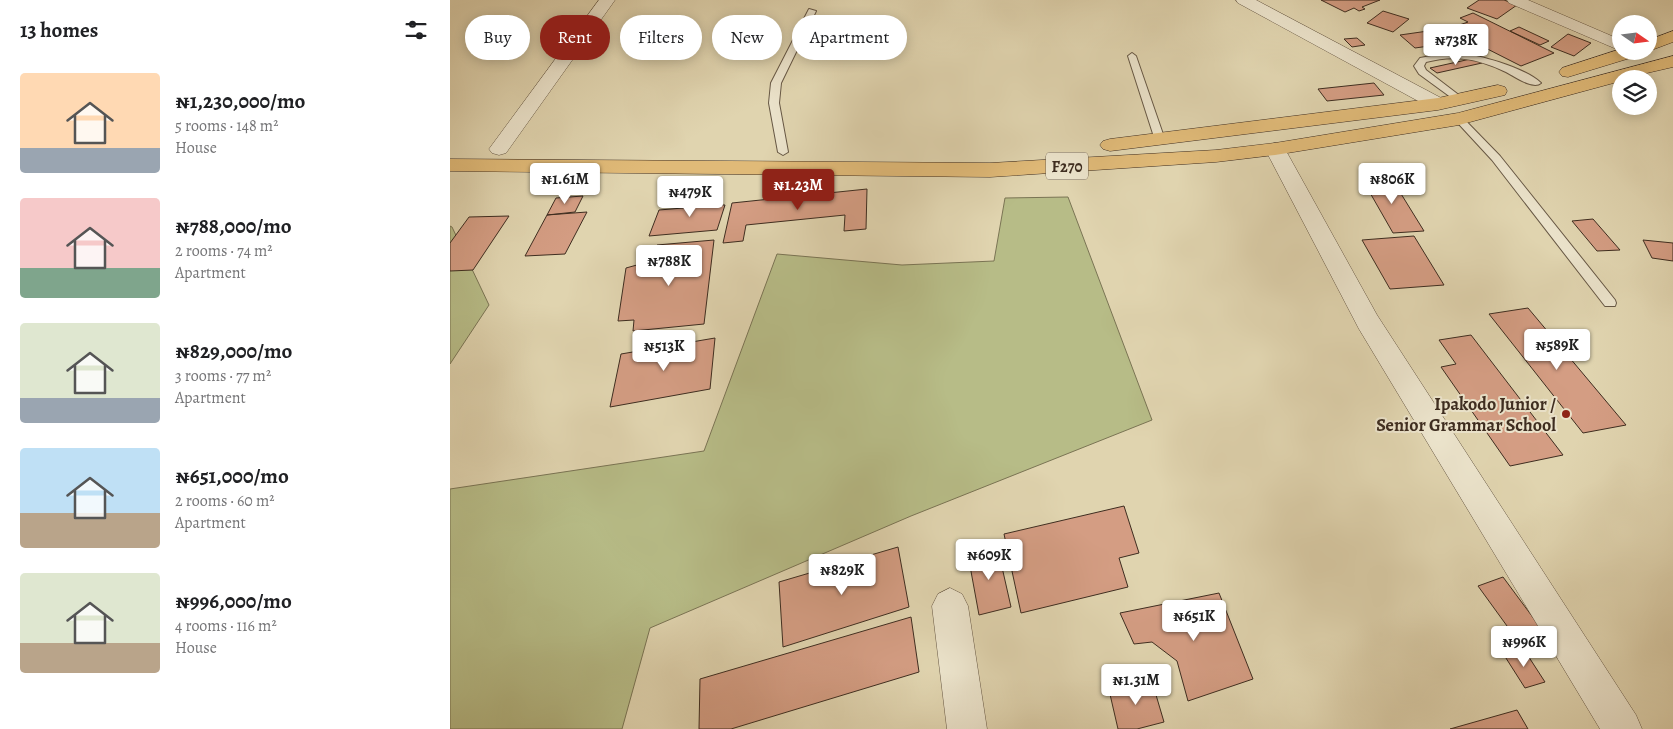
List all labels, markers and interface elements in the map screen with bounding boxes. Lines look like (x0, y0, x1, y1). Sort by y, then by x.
chip: Buy (465, 15, 530, 60)
chip: Rent (540, 15, 610, 60)
chip: Filters (620, 15, 702, 60)
chip: New (712, 15, 782, 60)
chip: Apartment (792, 15, 907, 60)
north arrow (1612, 15, 1658, 60)
map controls (1612, 15, 1657, 115)
text: 13 homes (20, 16, 98, 44)
icon: filters (402, 16, 430, 44)
pin: ₦738K (1421, 23, 1491, 66)
text: ₦738K (1434, 29, 1478, 51)
button: layers (1612, 70, 1657, 115)
text: ₦1,230,000/mo (175, 87, 305, 115)
icon: home (60, 93, 120, 153)
text: 5 rooms · 148 m² (175, 115, 278, 137)
text: House (175, 137, 217, 159)
road number: F270 (1046, 153, 1088, 180)
pin: ₦1.61M (524, 162, 606, 205)
pin: ₦806K (1357, 162, 1427, 205)
text: ₦1.61M (541, 168, 589, 190)
pin: ₦1.23M (757, 168, 839, 211)
text: ₦806K (1369, 168, 1415, 190)
text: ₦1.23M (773, 174, 823, 196)
pin: ₦479K (655, 176, 725, 218)
text: ₦479K (668, 181, 712, 203)
text: ₦788,000/mo (175, 212, 292, 240)
icon: home (60, 218, 120, 278)
text: 2 rooms · 74 m² (175, 240, 273, 262)
pin: ₦788K (634, 244, 704, 287)
text: ₦788K (647, 250, 691, 272)
text: Apartment (175, 262, 246, 284)
pin: ₦589K (1522, 328, 1592, 371)
pin: ₦513K (629, 330, 699, 372)
text: ₦589K (1535, 334, 1579, 356)
text: ₦513K (643, 335, 685, 357)
text: ₦829,000/mo (175, 337, 292, 365)
icon: home (60, 343, 120, 403)
text: 3 rooms · 77 m² (175, 365, 271, 387)
text: Apartment (175, 387, 246, 409)
place label: Ipakodo Junior / Senior Grammar School (1376, 392, 1556, 437)
marker: Ipakodo Junior / Senior Grammar School (1560, 408, 1572, 420)
text: ₦651,000/mo (175, 462, 289, 490)
icon: home (60, 468, 120, 528)
text: 2 rooms · 60 m² (175, 490, 275, 512)
text: Apartment (175, 512, 246, 534)
pin: ₦609K (954, 538, 1024, 581)
text: ₦609K (967, 544, 1011, 566)
pin: ₦829K (807, 554, 877, 596)
text: ₦829K (820, 559, 864, 581)
text: ₦996,000/mo (175, 587, 292, 615)
icon: home (60, 593, 120, 653)
pin: ₦651K (1159, 600, 1229, 642)
text: ₦651K (1173, 605, 1215, 627)
text: 4 rooms · 116 m² (175, 615, 277, 637)
pin: ₦996K (1489, 626, 1559, 668)
text: ₦996K (1502, 631, 1546, 653)
text: House (175, 637, 217, 659)
pin: ₦1.31M (1095, 664, 1177, 706)
text: ₦1.31M (1112, 669, 1160, 691)

